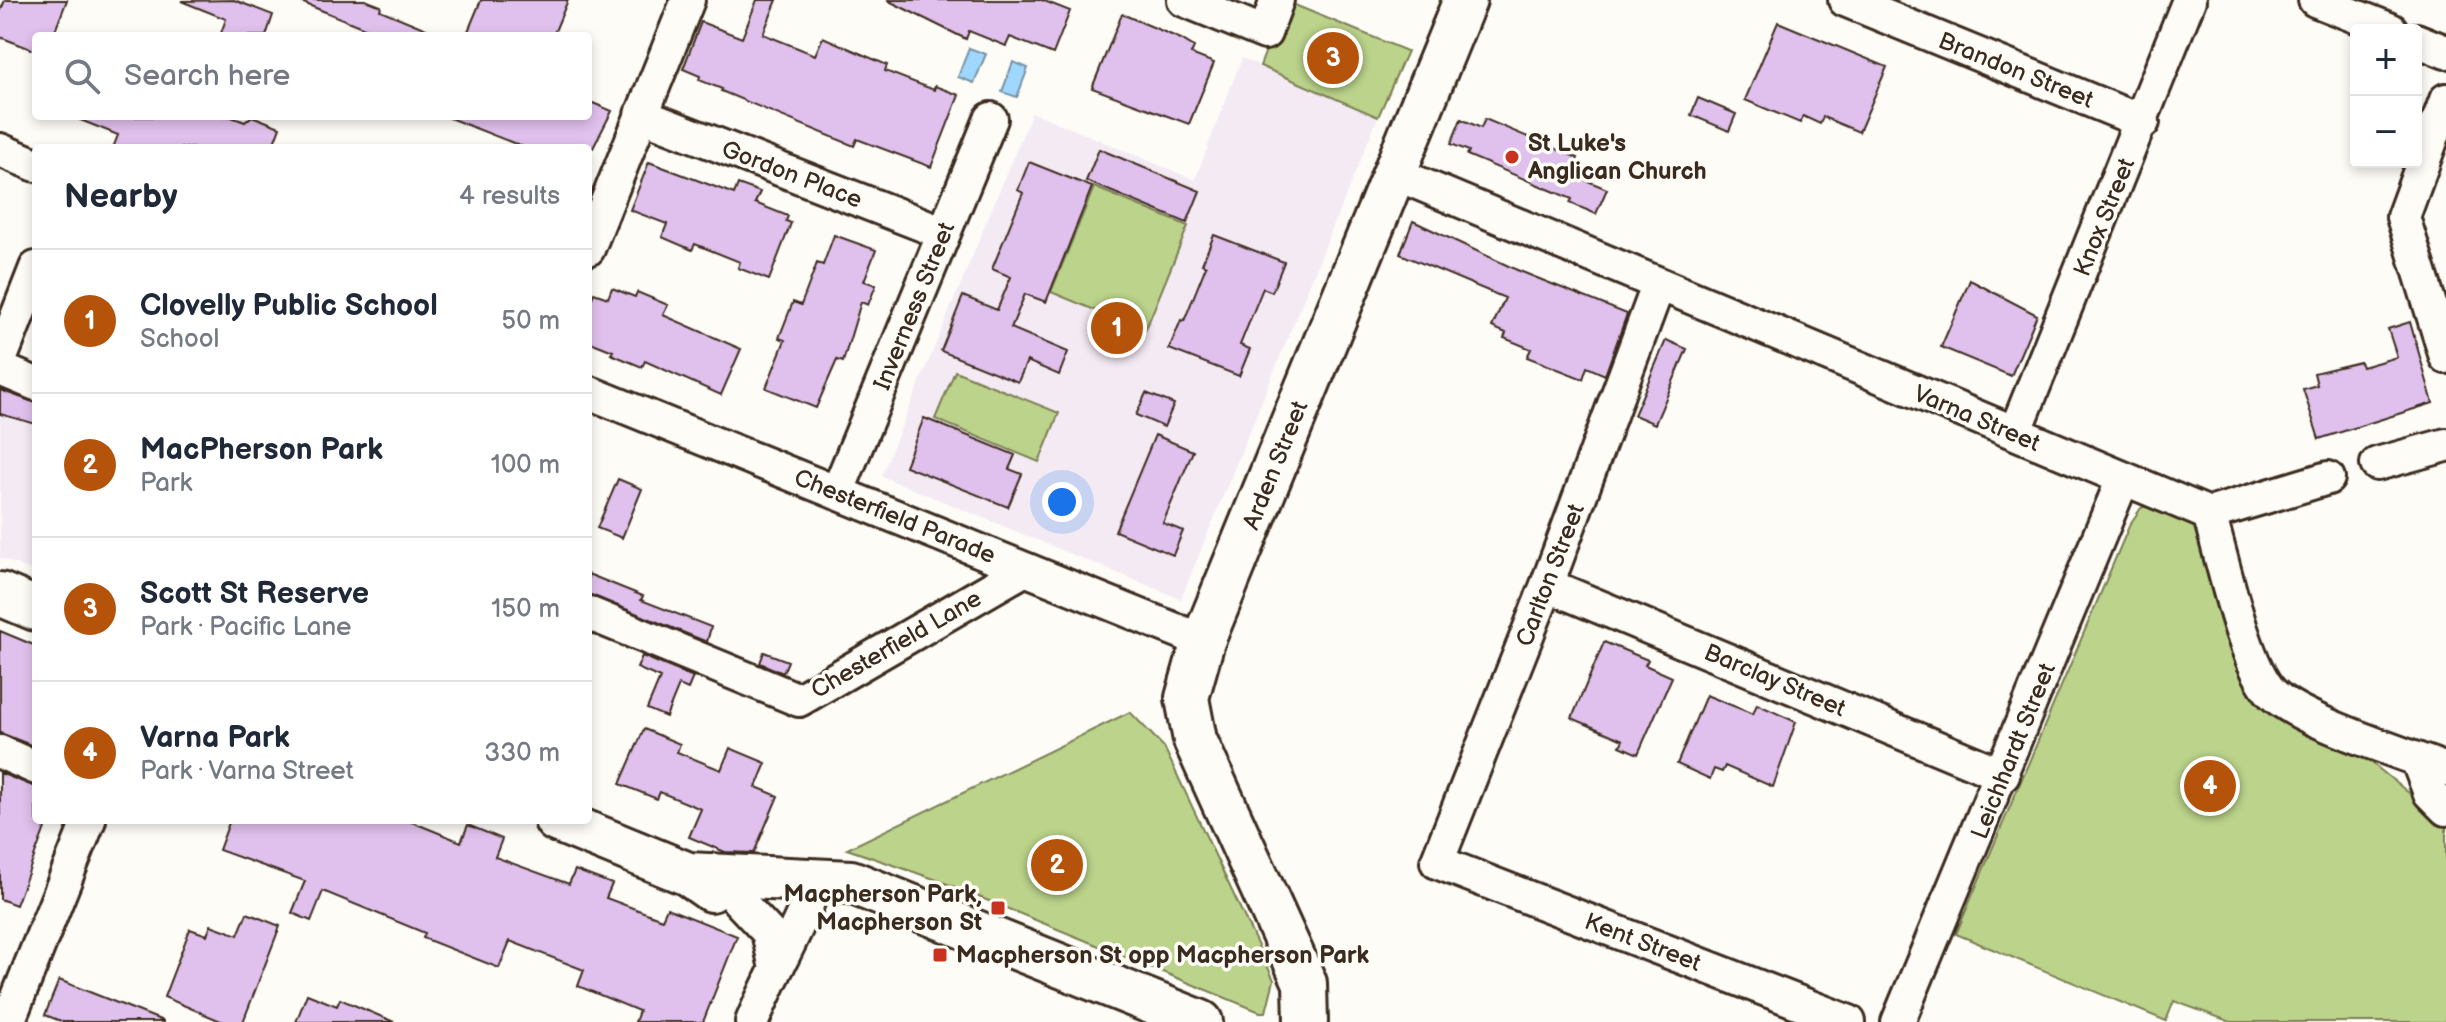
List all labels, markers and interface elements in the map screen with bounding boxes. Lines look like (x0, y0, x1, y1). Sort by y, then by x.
map controls (2350, 24, 2422, 168)
button: + (2350, 24, 2422, 96)
street label: Brandon Street (1934, 26, 2098, 115)
pin: 3 (1307, 28, 1359, 88)
search box (32, 32, 592, 120)
icon: search (60, 54, 104, 98)
text: Search here (124, 58, 290, 94)
button: − (2350, 96, 2422, 168)
place label: St Luke's Anglican Church (1527, 129, 1707, 186)
street label: Gordon Place (717, 134, 866, 215)
marker: St Luke's Anglican Church (1503, 148, 1521, 166)
street label: Knox Street (2068, 153, 2142, 281)
text: Nearby (64, 176, 178, 217)
text: 4 results (459, 181, 560, 212)
street label: Inverness Street (868, 217, 962, 394)
text: Clovelly Public School (140, 288, 438, 324)
pin: 1 (1091, 298, 1143, 358)
text: 1 (85, 306, 95, 337)
text: 50 m (501, 306, 560, 337)
text: School (140, 324, 219, 355)
street label: Varna Street (1909, 379, 2045, 458)
street label: Arden Street (1236, 396, 1315, 534)
text: MacPherson Park (140, 432, 383, 468)
text: 2 (82, 450, 98, 481)
text: 100 m (491, 450, 560, 481)
street label: Chesterfield Parade (790, 463, 1000, 570)
text: Park (140, 468, 192, 499)
your location (1042, 482, 1082, 522)
street label: Carlton Street (1510, 499, 1591, 651)
text: Scott St Reserve (140, 576, 369, 612)
street label: Chesterfield Lane (806, 584, 987, 705)
text: 3 (82, 594, 98, 625)
text: 150 m (491, 594, 560, 625)
text: Park · Pacific Lane (140, 612, 352, 643)
street label: Barclay Street (1700, 638, 1851, 724)
street label: Leichhardt Street (1965, 658, 2062, 843)
text: Varna Park (140, 720, 290, 756)
text: 4 (82, 738, 98, 769)
text: 330 m (484, 738, 560, 769)
text: Park · Varna Street (140, 756, 354, 787)
pin: 4 (2184, 756, 2236, 816)
pin: 2 (1031, 835, 1083, 895)
place label: Macpherson Park, Macpherson St (784, 880, 982, 937)
marker: Macpherson Park, Macpherson St (989, 899, 1007, 917)
street label: Kent Street (1581, 907, 1706, 978)
place label: Macpherson St opp Macpherson Park (956, 941, 1369, 970)
marker: Macpherson St opp Macpherson Park (931, 946, 949, 964)

